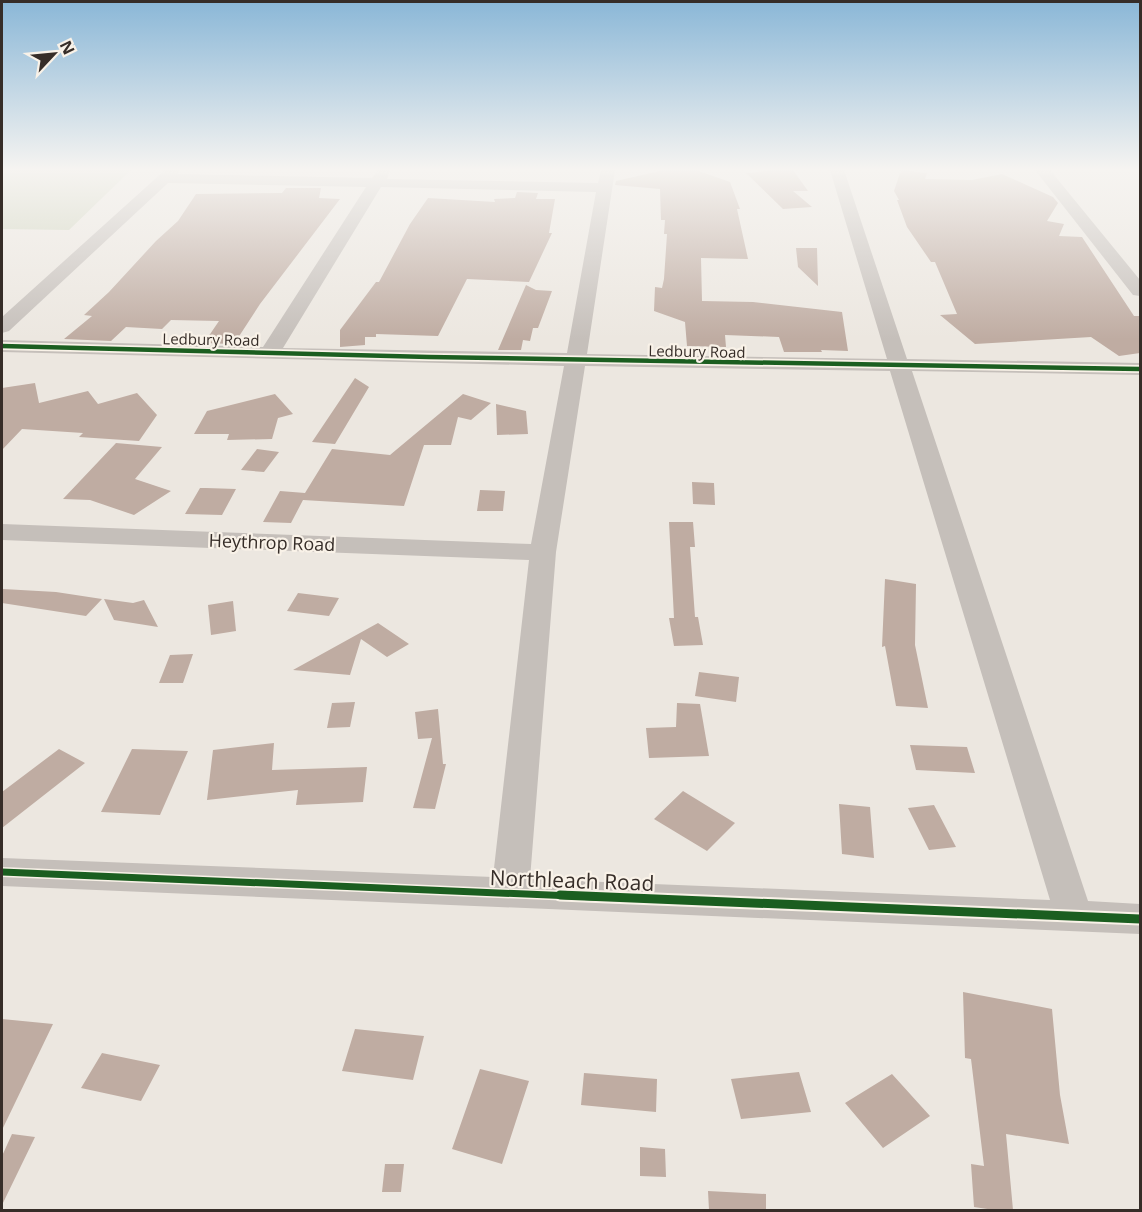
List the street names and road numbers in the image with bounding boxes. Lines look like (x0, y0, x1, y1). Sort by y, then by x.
street label: Ledbury Road (162, 328, 260, 350)
street label: Ledbury Road (648, 340, 746, 362)
street label: Heythrop Road (208, 528, 336, 556)
street label: Northleach Road (489, 863, 655, 897)

